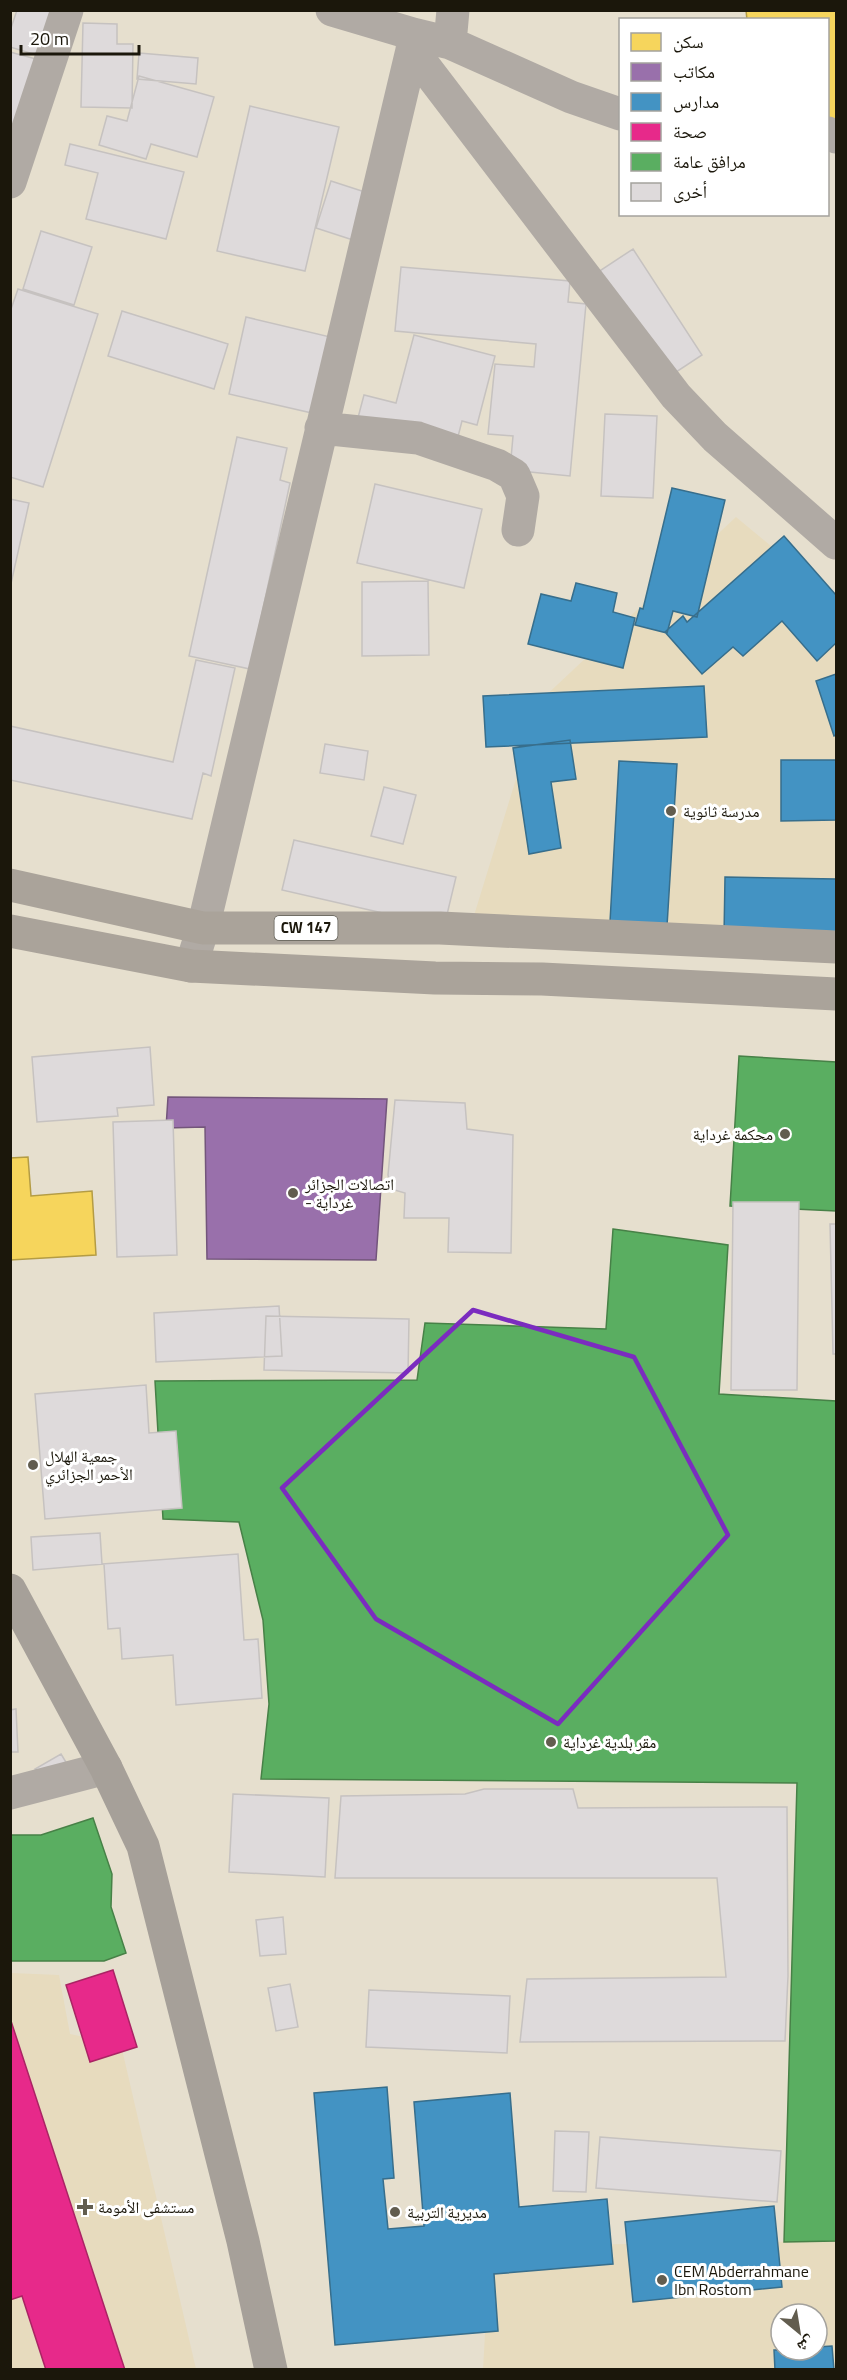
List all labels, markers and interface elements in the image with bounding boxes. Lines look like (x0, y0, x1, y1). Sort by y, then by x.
scale bar (21, 18, 140, 56)
legend (619, 18, 829, 216)
text: 20 m (30, 25, 69, 52)
text: سكن (673, 28, 704, 55)
text: مكاتب (673, 58, 715, 85)
text: مدارس (673, 88, 719, 115)
text: صحة (673, 118, 707, 145)
text: مرافق عامة (673, 148, 746, 175)
text: أخرى (673, 178, 707, 205)
place label: مدرسة ثانوية (683, 799, 759, 823)
marker: مدرسة ثانوية (664, 804, 678, 818)
road number: CW 147 (274, 916, 338, 940)
place label: محكمة غرداية (693, 1122, 773, 1146)
marker: محكمة غرداية (778, 1127, 792, 1141)
place label: اتصالات الجزائر - غرداية (304, 1172, 394, 1214)
marker: اتصالات الجزائر - غرداية (286, 1186, 300, 1200)
place label: جمعية الهلال الأحمر الجزائري (45, 1444, 133, 1487)
marker: جمعية الهلال الأحمر الجزائري (26, 1458, 40, 1472)
place label: مقر بلدية غرداية (563, 1730, 656, 1754)
marker: مقر بلدية غرداية (544, 1735, 558, 1749)
place label: مستشفى الأمومة (98, 2195, 194, 2219)
marker: مستشفى الأمومة (76, 2198, 94, 2216)
place label: مديرية التربية (407, 2200, 487, 2224)
marker: مديرية التربية (388, 2205, 402, 2219)
place label: CEM Abderrahmane Ibn Rostom (674, 2259, 809, 2301)
marker: CEM Abderrahmane Ibn Rostom (655, 2273, 669, 2287)
north arrow (769, 2302, 829, 2362)
text: ش (793, 2330, 820, 2360)

